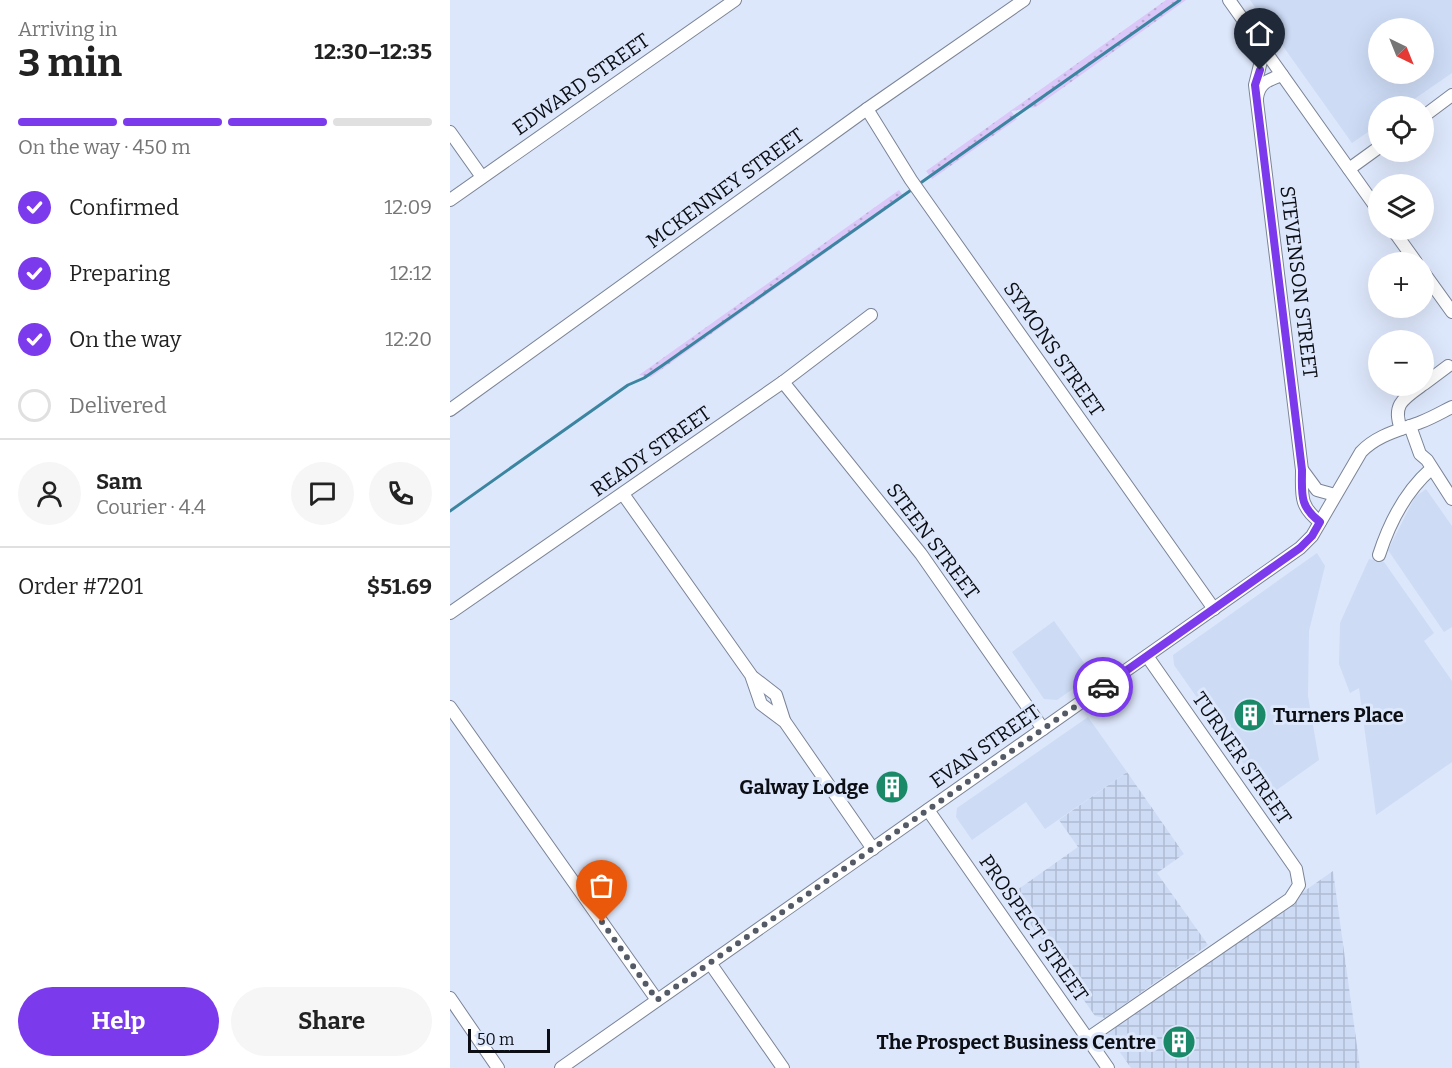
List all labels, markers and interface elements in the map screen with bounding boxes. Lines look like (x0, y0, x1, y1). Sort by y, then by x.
pin (1234, 8, 1285, 70)
text: Arriving in (18, 17, 117, 41)
icon: home (1243, 17, 1276, 50)
north arrow (1368, 18, 1434, 84)
map controls (1368, 18, 1434, 396)
street label: EDWARD STREET (508, 28, 654, 140)
text: 12:30–12:35 (314, 38, 432, 65)
text: 3 min (18, 40, 122, 86)
button: locate (1368, 96, 1434, 162)
street label: MCKENNEY STREET (642, 123, 809, 253)
text: On the way · 450 m (18, 135, 191, 159)
button: layers (1368, 174, 1434, 240)
street label: STEVENSON STREET (1275, 184, 1323, 380)
icon: check (18, 191, 51, 224)
text: Confirmed (69, 194, 179, 221)
text: 12:09 (384, 195, 432, 219)
button: + (1368, 252, 1434, 318)
icon: check (18, 257, 51, 290)
text: Preparing (69, 260, 171, 287)
text: 12:12 (390, 261, 432, 285)
street label: SYMONS STREET (999, 277, 1110, 421)
icon: check (18, 323, 51, 356)
text: On the way (69, 326, 181, 353)
text: 12:20 (385, 327, 432, 351)
button: − (1368, 330, 1434, 396)
text: Delivered (69, 392, 167, 419)
street label: READY STREET (586, 401, 716, 501)
button: person (18, 462, 81, 525)
button: chat (291, 462, 354, 525)
button: phone (369, 462, 432, 525)
text: Sam (96, 468, 142, 495)
street label: STEEN STREET (882, 478, 985, 604)
text: Courier · 4.4 (96, 495, 206, 519)
text: Order #7201 (18, 573, 143, 600)
text: $51.69 (367, 573, 432, 600)
courier (1073, 657, 1133, 717)
icon: car (1087, 671, 1120, 704)
street label: TURNER STREET (1187, 687, 1297, 829)
building icon: Turners Place (1232, 697, 1268, 733)
street label: EVAN STREET (925, 699, 1045, 793)
place label: Turners Place (1273, 703, 1404, 727)
building icon: Galway Lodge (874, 769, 910, 805)
place label: Galway Lodge (739, 775, 869, 799)
street label: PROSPECT STREET (974, 850, 1094, 1006)
pin (576, 860, 627, 922)
icon: bag (585, 869, 618, 902)
button: Help (18, 987, 219, 1056)
button: Share (231, 987, 432, 1056)
building icon: The Prospect Business Centre (1161, 1024, 1197, 1060)
scale bar (468, 1026, 550, 1054)
text: 50 m (477, 1030, 514, 1049)
place label: The Prospect Business Centre (877, 1030, 1156, 1054)

